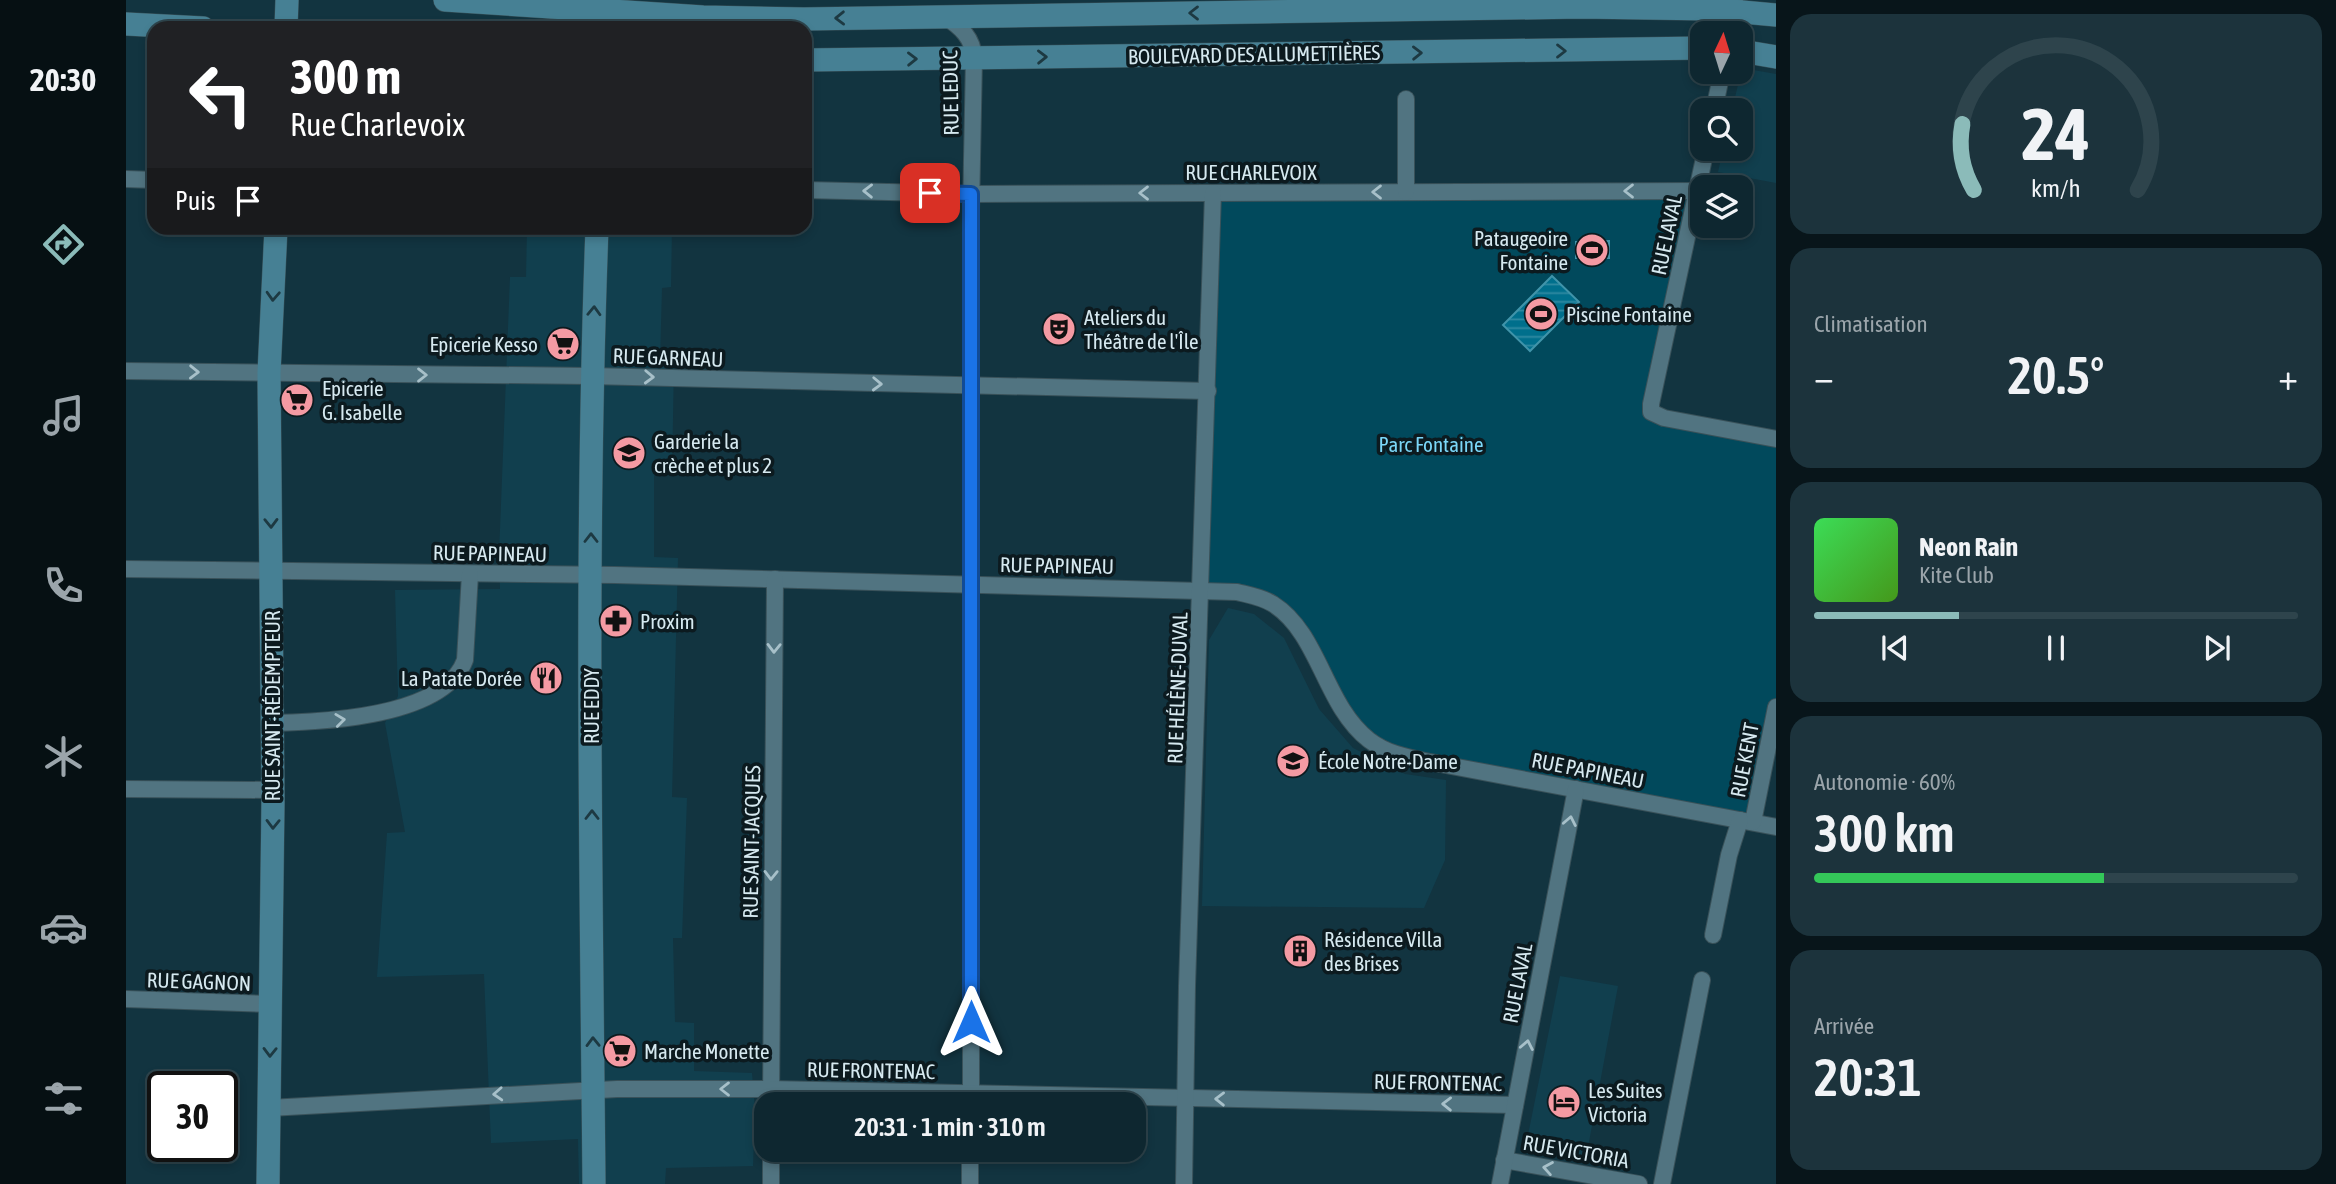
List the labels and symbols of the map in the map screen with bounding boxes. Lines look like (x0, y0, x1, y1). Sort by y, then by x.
one-way arrow (1189, 5, 1199, 21)
one-way arrow (834, 11, 845, 26)
north arrow (1690, 21, 1754, 84)
street label: BOULEVARD DES ALLUMETTIÈRES (1128, 40, 1381, 68)
one-way arrow (1556, 43, 1566, 59)
one-way arrow (1411, 45, 1422, 60)
one-way arrow (1037, 49, 1048, 65)
street label: RUE LEDUC (937, 50, 963, 136)
one-way arrow (907, 51, 918, 67)
street label: RUE CHARLEVOIX (1185, 160, 1317, 184)
pin (900, 163, 960, 223)
one-way arrow (1623, 183, 1634, 199)
one-way arrow (862, 184, 873, 199)
one-way arrow (1371, 184, 1382, 200)
one-way arrow (1139, 185, 1149, 201)
street label: RUE LAVAL (1646, 193, 1686, 277)
place label: Pataugeoire Fontaine (1474, 226, 1568, 274)
sports icon: Pataugeoire Fontaine (1573, 231, 1611, 269)
one-way arrow (266, 290, 281, 301)
sports icon: Piscine Fontaine (1522, 295, 1560, 333)
place label: Piscine Fontaine (1566, 302, 1692, 326)
one-way arrow (586, 305, 601, 316)
place label: Ateliers du Théâtre de l'Île (1084, 305, 1199, 353)
theatre icon: Ateliers du Théâtre de l'Île (1040, 310, 1078, 348)
supermarket icon: Epicerie Kesso (544, 325, 582, 363)
place label: Epicerie Kesso (429, 332, 538, 356)
street label: RUE GARNEAU (612, 343, 724, 371)
one-way arrow (189, 364, 200, 380)
one-way arrow (416, 367, 427, 382)
one-way arrow (644, 370, 655, 385)
place label: Epicerie G. Isabelle (322, 376, 402, 424)
one-way arrow (871, 376, 882, 391)
supermarket icon: Epicerie G. Isabelle (278, 381, 316, 419)
place label: Garderie la crèche et plus 2 (654, 429, 772, 477)
park label: Parc Fontaine (1379, 432, 1483, 456)
school or university icon: Garderie la crèche et plus 2 (610, 434, 648, 472)
one-way arrow (263, 518, 279, 529)
one-way arrow (583, 533, 599, 543)
street label: RUE PAPINEAU (433, 540, 547, 566)
street label: RUE PAPINEAU (1000, 552, 1114, 578)
pharmacy icon: Proxim (597, 602, 635, 640)
place label: Proxim (640, 609, 695, 633)
street label: RUE SAINT-RÉDEMPTEUR (260, 610, 284, 801)
street label: RUE HÉLÈNE-DUVAL (1162, 612, 1192, 764)
one-way arrow (766, 643, 782, 653)
restaurant icon: La Patate Dorée (527, 659, 565, 697)
place label: La Patate Dorée (401, 666, 522, 690)
street label: RUE EDDY (579, 667, 603, 744)
one-way arrow (335, 712, 346, 727)
street label: RUE KENT (1725, 721, 1763, 799)
school or university icon: École Notre-Dame (1274, 742, 1312, 780)
street label: RUE PAPINEAU (1530, 747, 1646, 793)
place label: École Notre-Dame (1318, 749, 1458, 773)
street label: RUE SAINT-JACQUES (738, 765, 764, 919)
one-way arrow (584, 809, 599, 820)
one-way arrow (1561, 815, 1576, 827)
one-way arrow (265, 819, 280, 830)
one-way arrow (764, 870, 779, 881)
place label: Résidence Villa des Brises (1324, 927, 1442, 975)
building icon: Résidence Villa des Brises (1281, 932, 1319, 970)
street label: RUE LAVAL (1497, 941, 1537, 1025)
street label: RUE GAGNON (146, 967, 252, 995)
position arrow (934, 985, 1008, 1059)
supermarket icon: Marche Monette (601, 1032, 639, 1070)
one-way arrow (585, 1037, 601, 1047)
place label: Marche Monette (644, 1039, 769, 1063)
one-way arrow (1519, 1039, 1534, 1051)
one-way arrow (262, 1047, 278, 1057)
street label: RUE FRONTENAC (807, 1057, 936, 1083)
street label: RUE FRONTENAC (1374, 1069, 1503, 1095)
speed limit sign: 30 (147, 1071, 238, 1162)
place label: Les Suites Victoria (1588, 1078, 1663, 1126)
one-way arrow (719, 1081, 730, 1097)
hotel icon: Les Suites Victoria (1545, 1083, 1583, 1121)
one-way arrow (492, 1087, 503, 1102)
one-way arrow (1214, 1091, 1225, 1106)
one-way arrow (1441, 1096, 1452, 1111)
street label: RUE VICTORIA (1521, 1130, 1631, 1172)
one-way arrow (1542, 1161, 1554, 1176)

